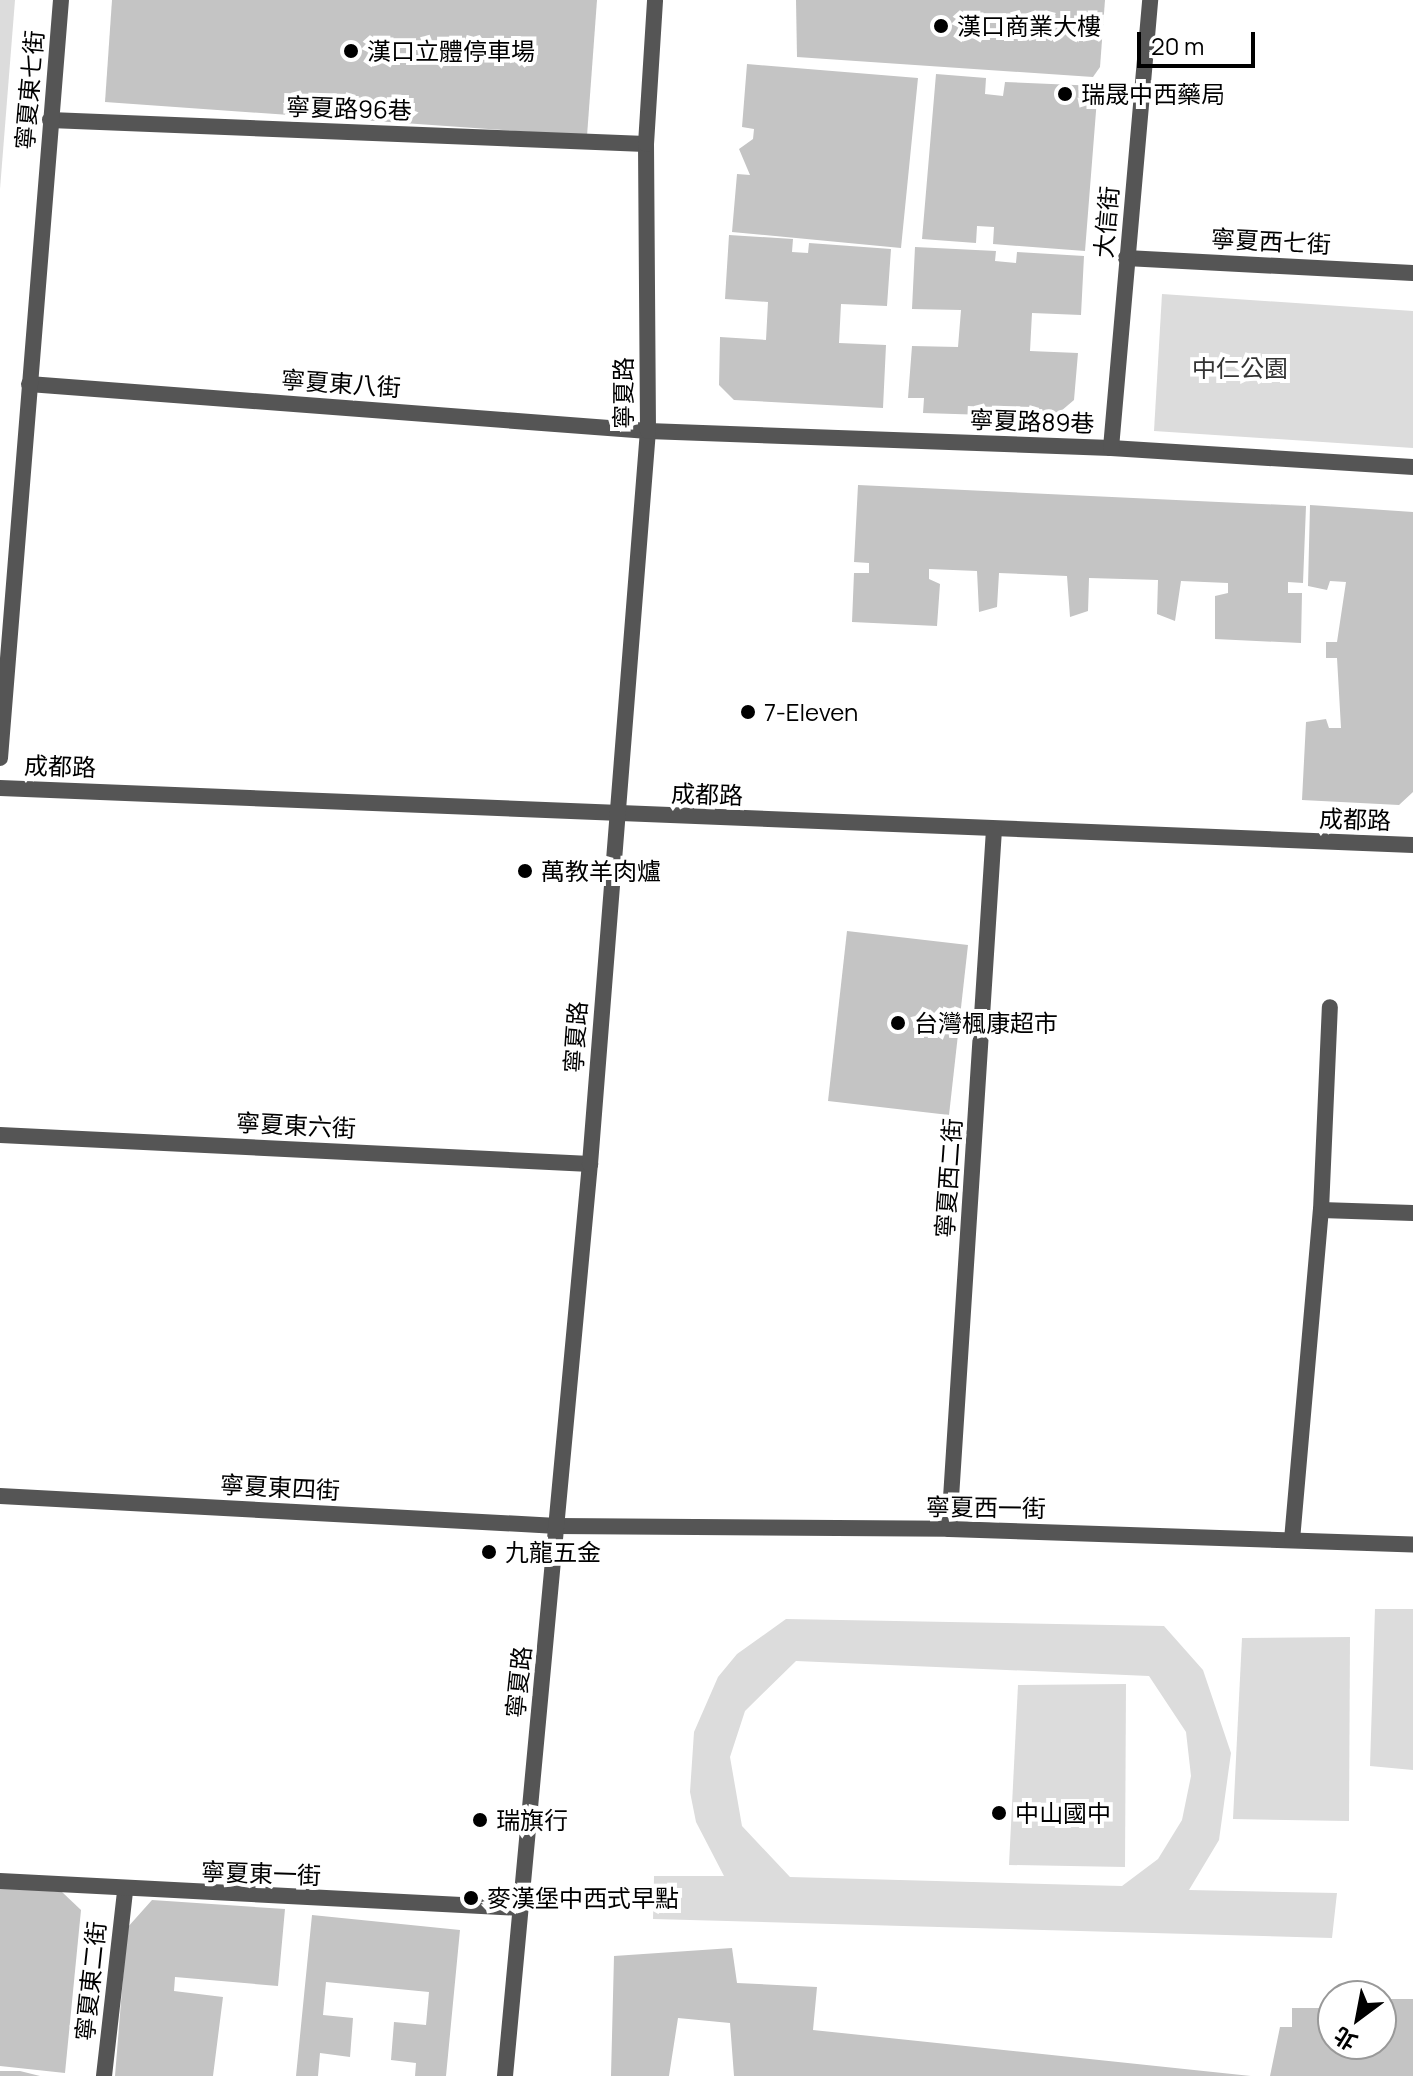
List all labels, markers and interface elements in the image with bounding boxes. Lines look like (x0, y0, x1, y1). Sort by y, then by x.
place label: 漢口商業大樓 (957, 12, 1101, 40)
scale bar (1141, 16, 1259, 66)
marker: 漢口商業大樓 (932, 17, 950, 35)
street label: 寧夏東七街 (9, 29, 49, 151)
text: 20 m (1151, 29, 1204, 62)
place label: 漢口立體停車場 (367, 37, 535, 65)
marker: 漢口立體停車場 (342, 42, 360, 60)
place label: 瑞晟中西藥局 (1081, 80, 1225, 108)
marker: 瑞晟中西藥局 (1056, 85, 1074, 103)
street label: 寧夏路96巷 (286, 91, 412, 125)
street label: 大信街 (1089, 185, 1123, 259)
street label: 寧夏西七街 (1210, 223, 1332, 259)
park label: 中仁公園 (1192, 354, 1288, 382)
street label: 寧夏路 (609, 357, 637, 429)
street label: 寧夏東八街 (280, 364, 402, 402)
street label: 寧夏路89巷 (969, 404, 1095, 438)
place label: 7-Eleven (764, 698, 858, 726)
marker: 7-Eleven (739, 703, 757, 721)
street label: 成都路 (24, 750, 96, 782)
street label: 成都路 (671, 778, 743, 810)
street label: 成都路 (1319, 803, 1391, 835)
place label: 萬教羊肉爐 (541, 857, 661, 885)
marker: 萬教羊肉爐 (516, 862, 534, 880)
street label: 寧夏路 (558, 1000, 592, 1074)
place label: 台灣楓康超市 (914, 1009, 1058, 1037)
marker: 台灣楓康超市 (889, 1014, 907, 1032)
street label: 寧夏東六街 (235, 1107, 357, 1143)
street label: 寧夏西二街 (929, 1117, 967, 1239)
street label: 寧夏東四街 (219, 1469, 341, 1505)
street label: 寧夏西一街 (926, 1492, 1046, 1522)
place label: 九龍五金 (505, 1538, 601, 1566)
marker: 九龍五金 (480, 1543, 498, 1561)
street label: 寧夏路 (500, 1645, 536, 1719)
place label: 中山國中 (1015, 1799, 1111, 1827)
marker: 中山國中 (990, 1804, 1008, 1822)
place label: 瑞旗行 (496, 1806, 568, 1834)
marker: 瑞旗行 (471, 1811, 489, 1829)
street label: 寧夏東一街 (201, 1857, 321, 1889)
place label: 麥漢堡中西式早點 (487, 1884, 679, 1912)
marker: 麥漢堡中西式早點 (462, 1889, 480, 1907)
street label: 寧夏東二街 (69, 1920, 111, 2042)
north arrow (1317, 1980, 1397, 2060)
text: 北 (1328, 2020, 1363, 2057)

